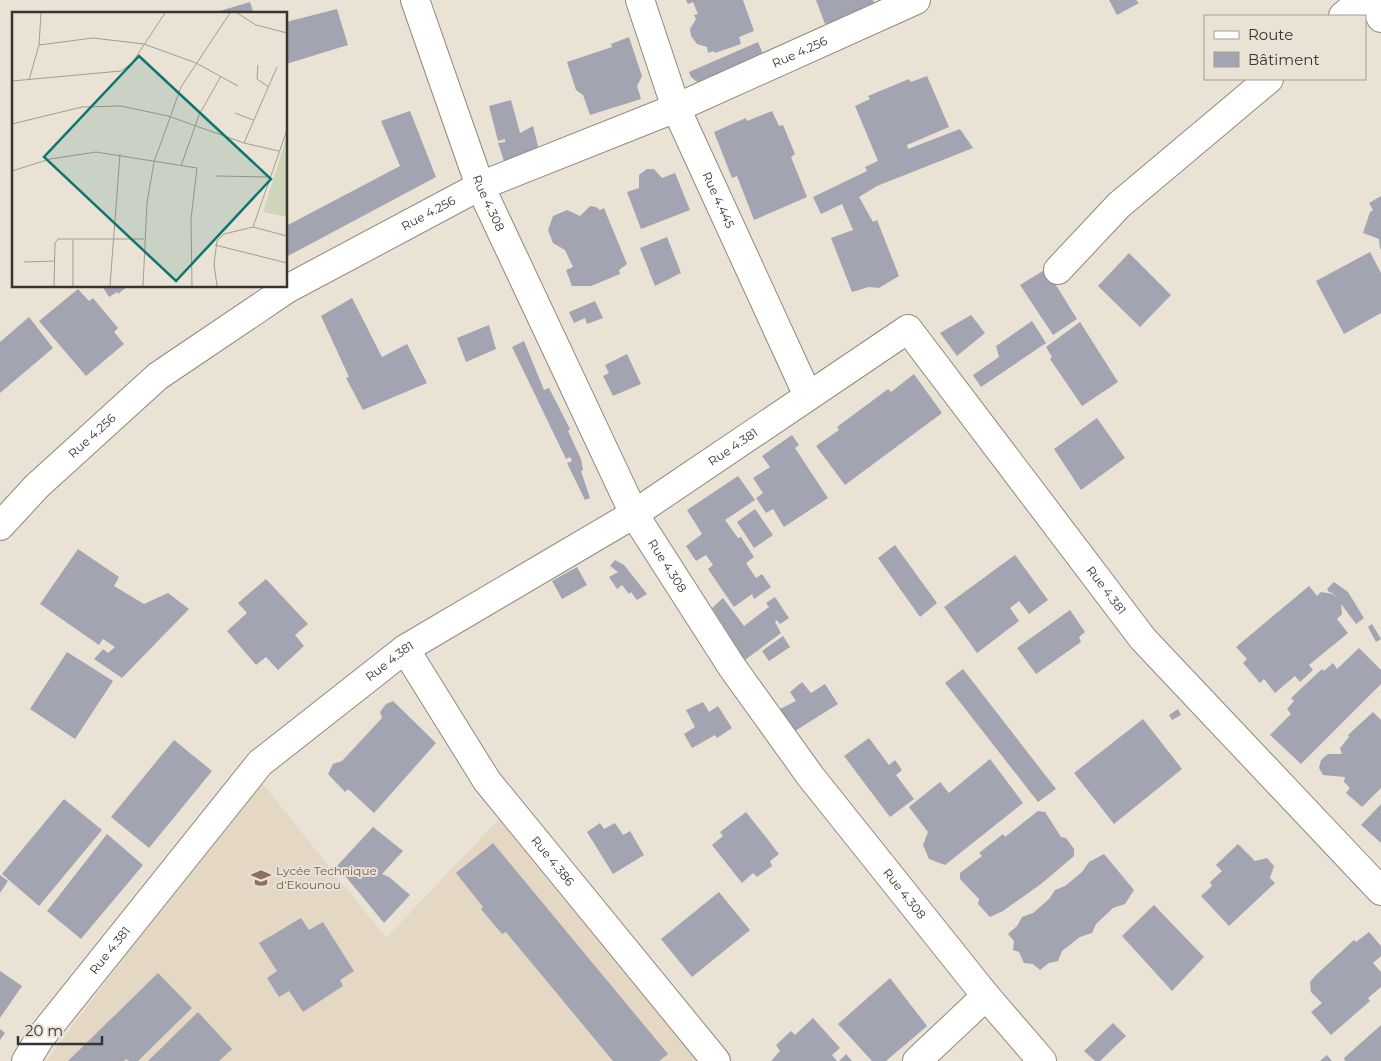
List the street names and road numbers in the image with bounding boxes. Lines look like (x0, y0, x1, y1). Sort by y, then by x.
street label: Rue 4.256 (770, 33, 829, 71)
street label: Rue 4.445 (699, 169, 738, 231)
street label: Rue 4.308 (470, 173, 508, 234)
street label: Rue 4.256 (399, 193, 458, 234)
street label: Rue 4.256 (65, 410, 119, 461)
street label: Rue 4.381 (705, 425, 761, 469)
street label: Rue 4.308 (645, 536, 690, 595)
street label: Rue 4.381 (1083, 563, 1130, 617)
street label: Rue 4.381 (362, 638, 416, 684)
street label: Rue 4.386 (528, 833, 578, 889)
street label: Rue 4.308 (880, 865, 930, 922)
street label: Rue 4.381 (86, 923, 133, 977)

